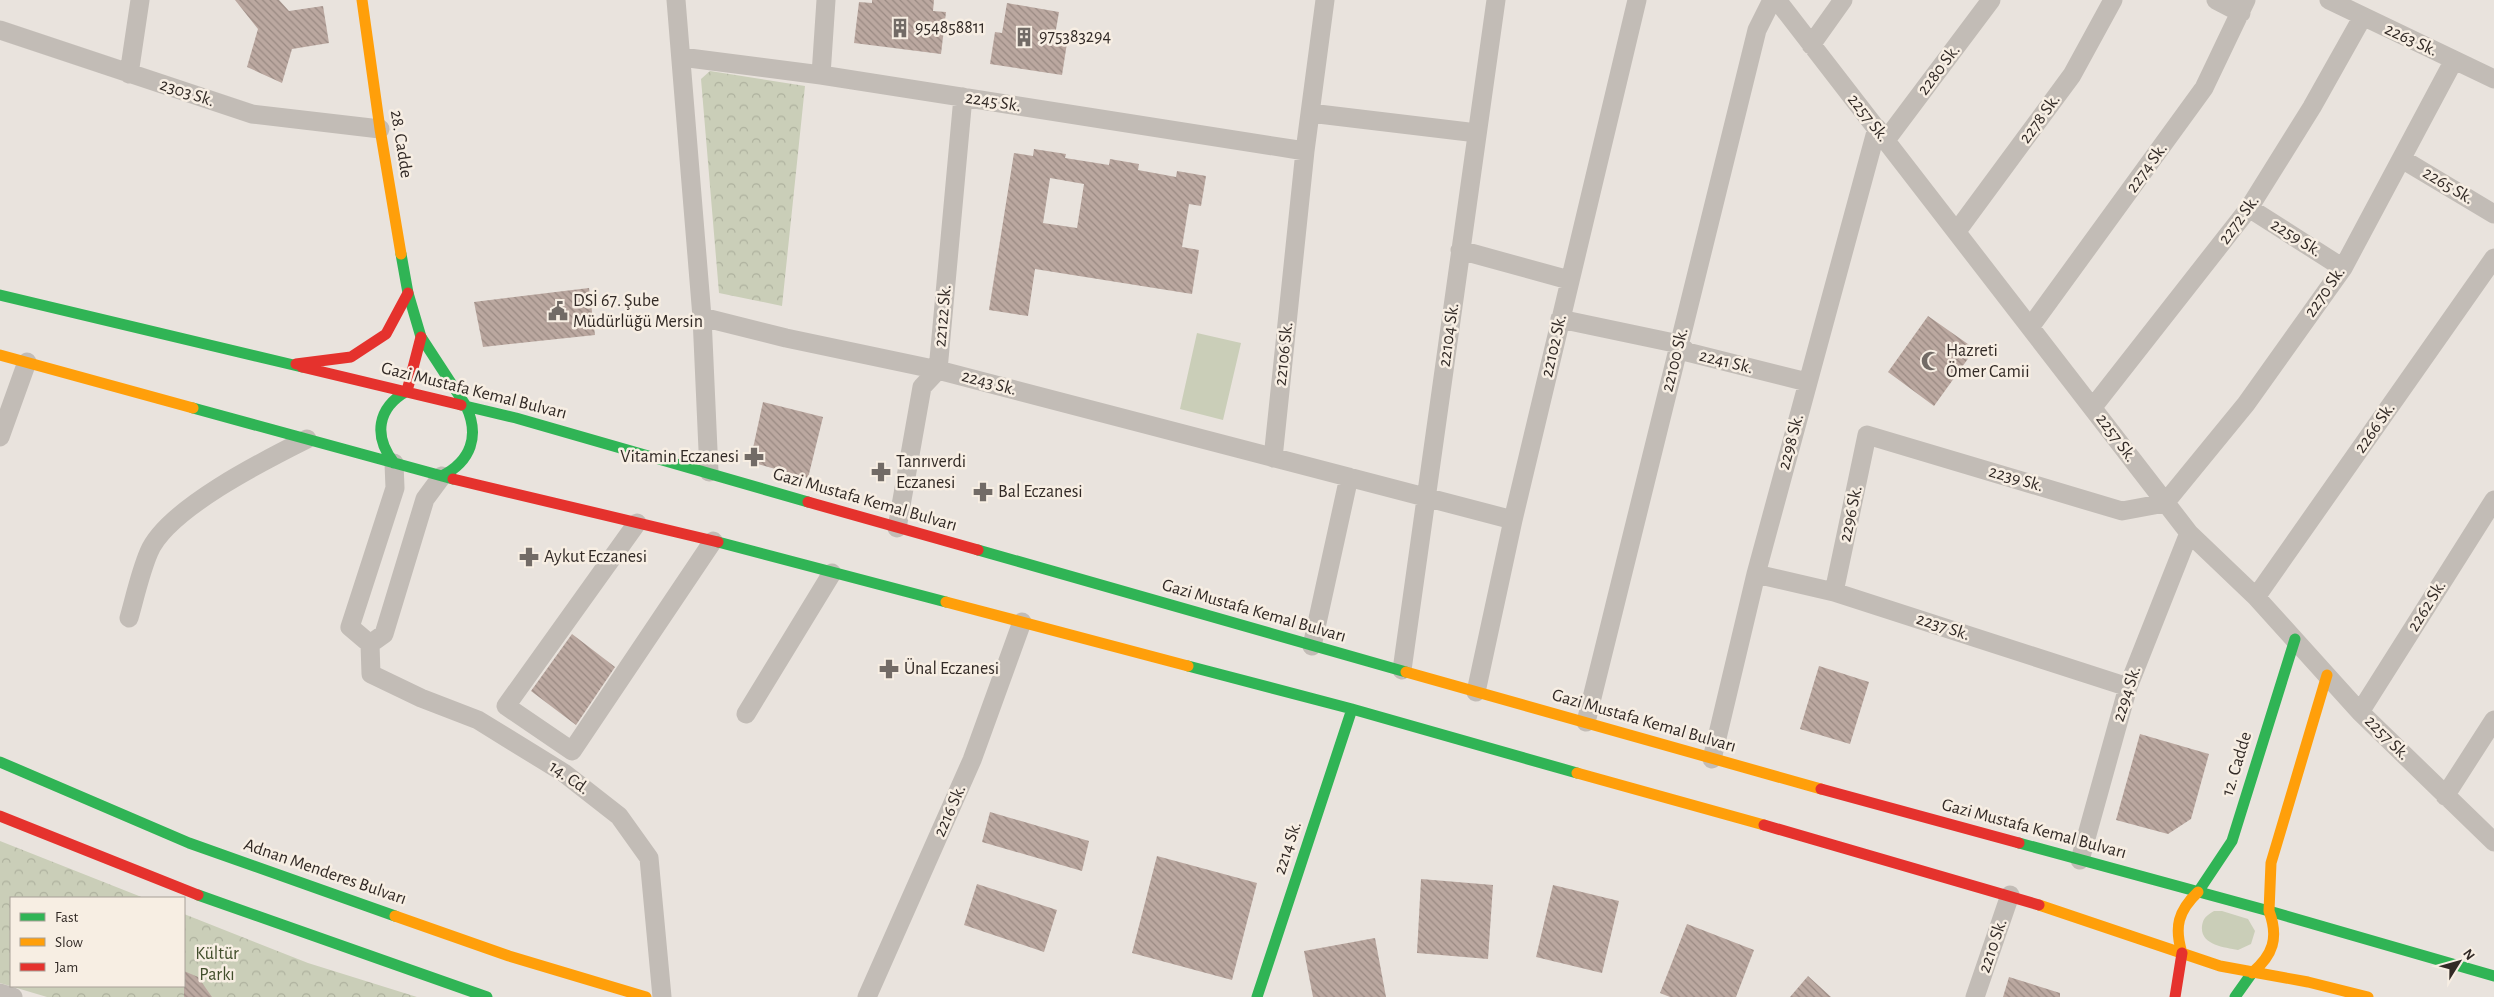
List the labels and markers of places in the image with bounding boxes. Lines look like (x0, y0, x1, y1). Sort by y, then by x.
building icon: 954858811 (889, 17, 911, 39)
place label: 954858811 (915, 19, 985, 37)
building icon: 975383294 (1013, 26, 1035, 48)
place label: 975383294 (1039, 28, 1112, 46)
place label: DSİ 67. Şube Müdürlüğü Mersin (573, 290, 703, 331)
public building icon: DSİ 67. Şube Müdürlüğü Mersin (547, 300, 569, 322)
place label: Hazreti Ömer Camii (1946, 342, 2030, 381)
mosque icon: Hazreti Ömer Camii (1920, 350, 1942, 372)
pharmacy icon: Vitamin Eczanesi (743, 446, 765, 468)
place label: Vitamin Eczanesi (620, 448, 739, 466)
place label: Tanrıverdi Eczanesi (896, 453, 966, 492)
pharmacy icon: Tanrıverdi Eczanesi (870, 461, 892, 483)
pharmacy icon: Bal Eczanesi (972, 481, 994, 503)
place label: Bal Eczanesi (998, 483, 1083, 501)
pharmacy icon: Aykut Eczanesi (518, 546, 540, 568)
place label: Aykut Eczanesi (544, 548, 647, 566)
pharmacy icon: Ünal Eczanesi (878, 658, 900, 680)
place label: Ünal Eczanesi (904, 658, 999, 678)

